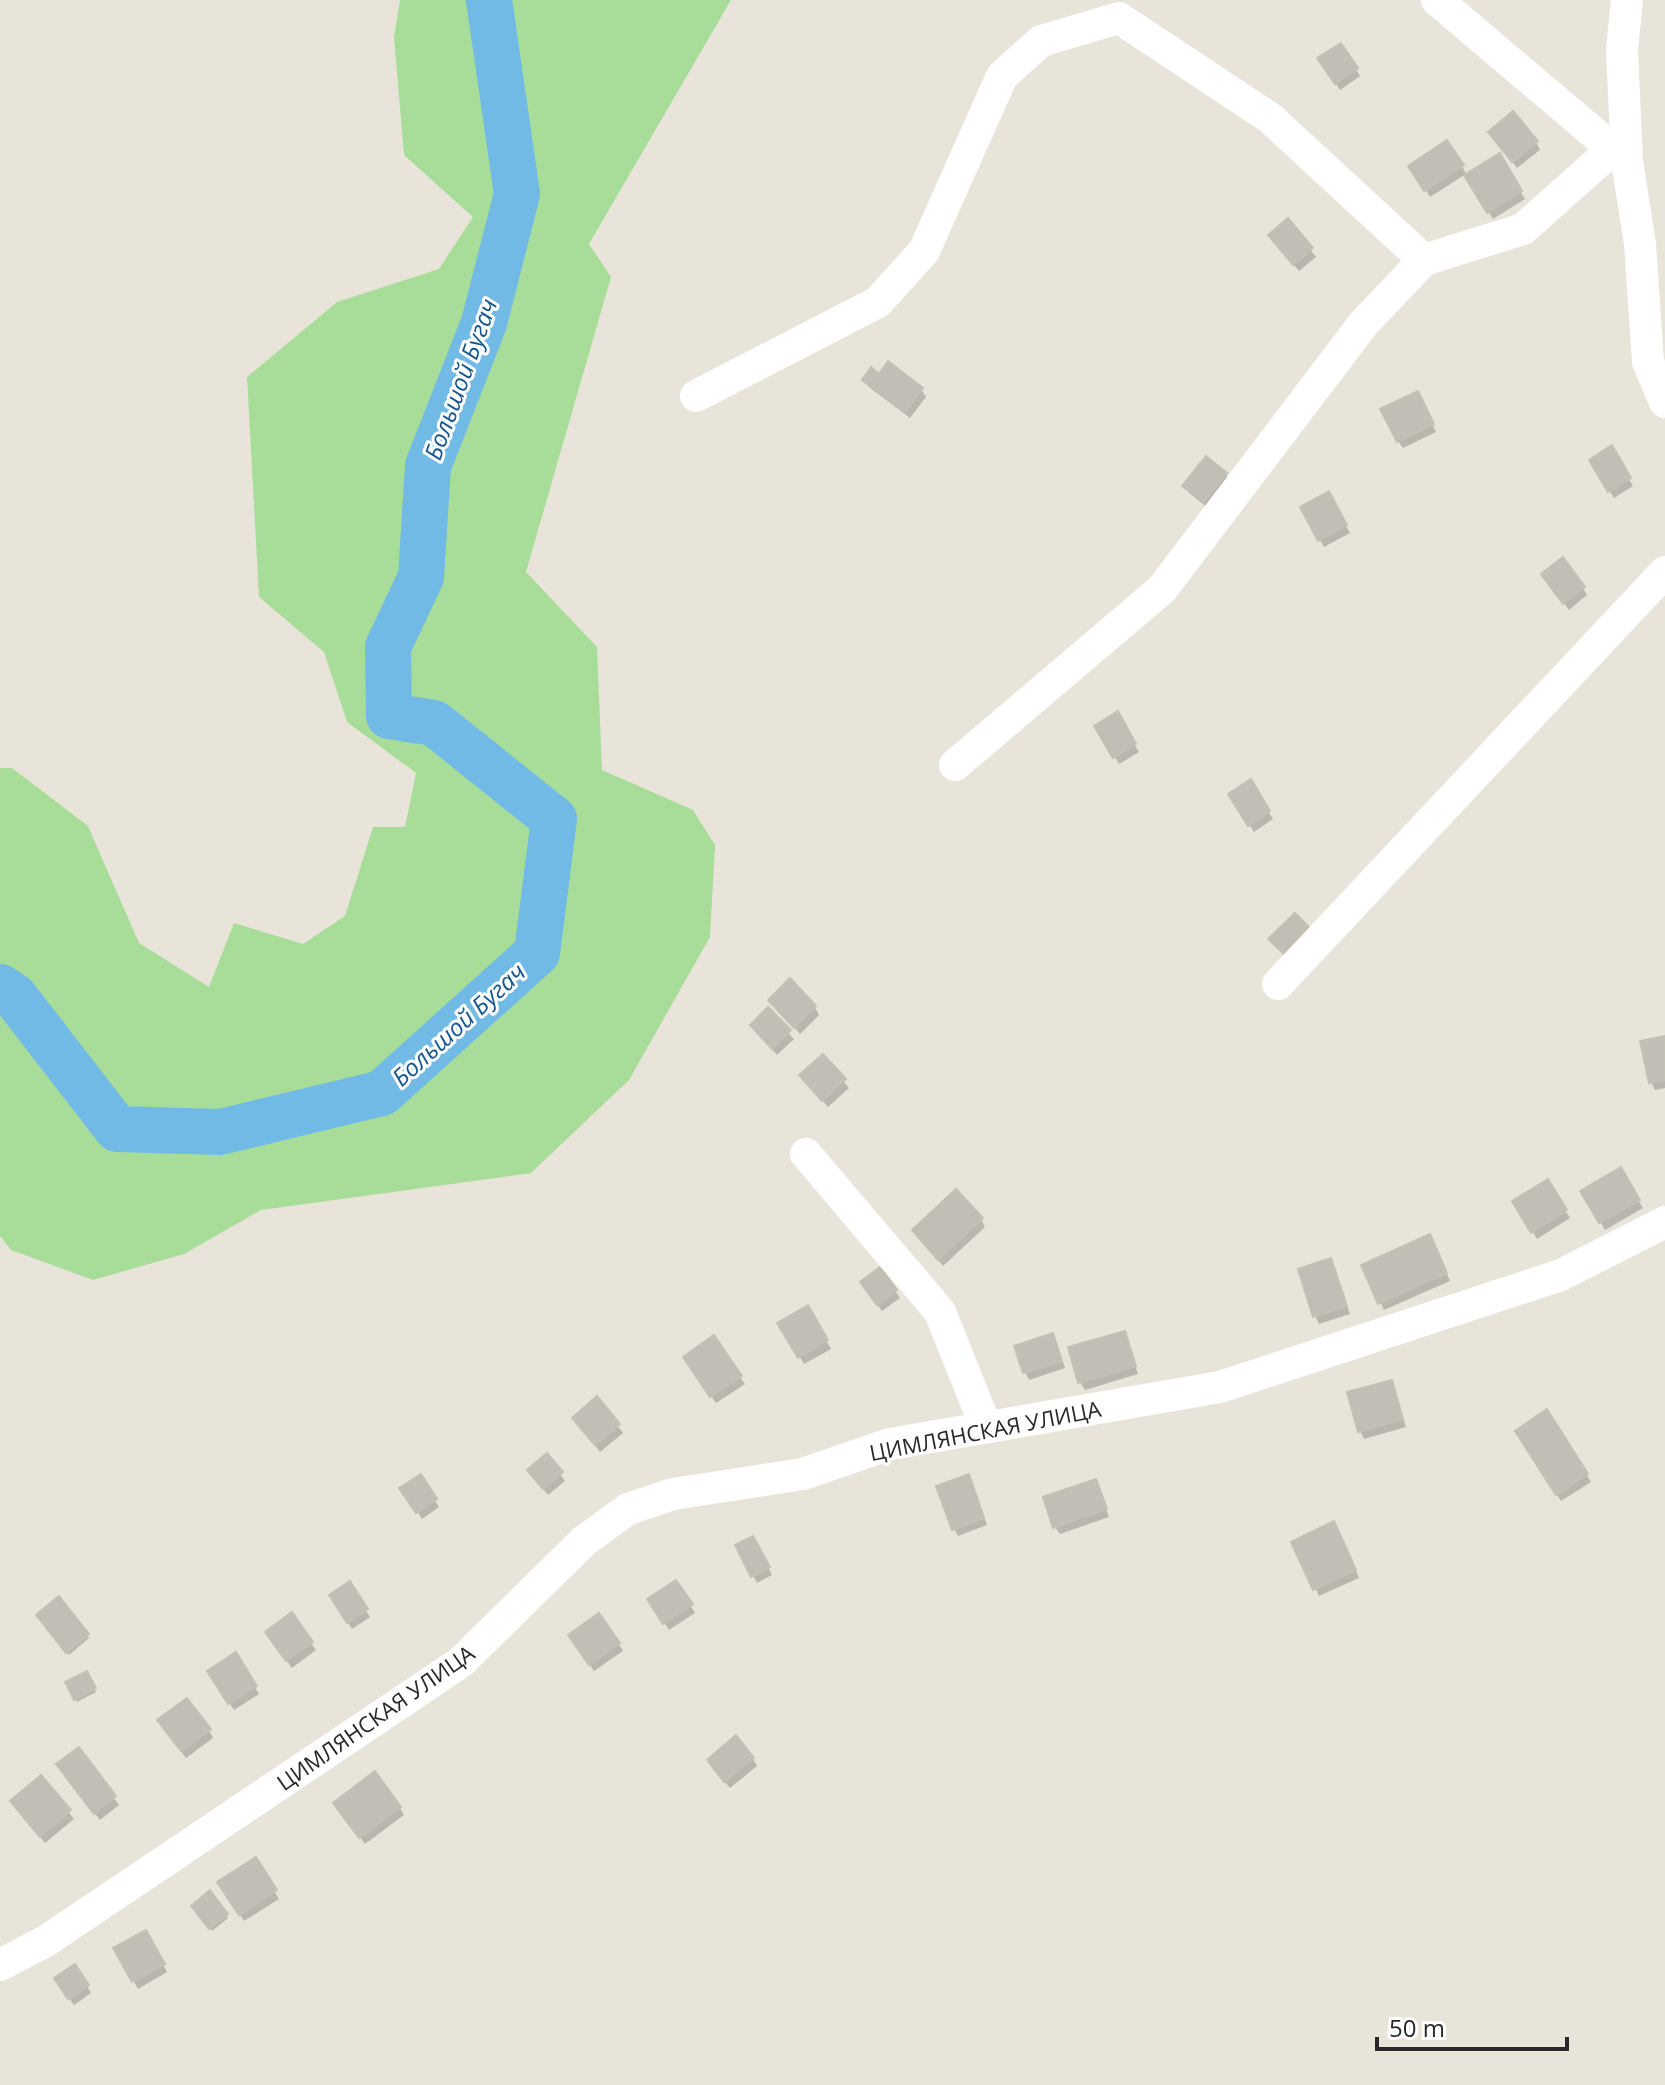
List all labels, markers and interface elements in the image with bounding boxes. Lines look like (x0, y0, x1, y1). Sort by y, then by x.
water label: Большой Бугач (416, 294, 504, 464)
water label: Большой Бугач (384, 955, 532, 1093)
street label: ЦИМЛЯНСКАЯ УЛИЦА (867, 1393, 1103, 1467)
street label: ЦИМЛЯНСКАЯ УЛИЦА (270, 1637, 480, 1797)
scale bar (1377, 2001, 1567, 2051)
text: 50 m (1389, 2011, 1445, 2044)

